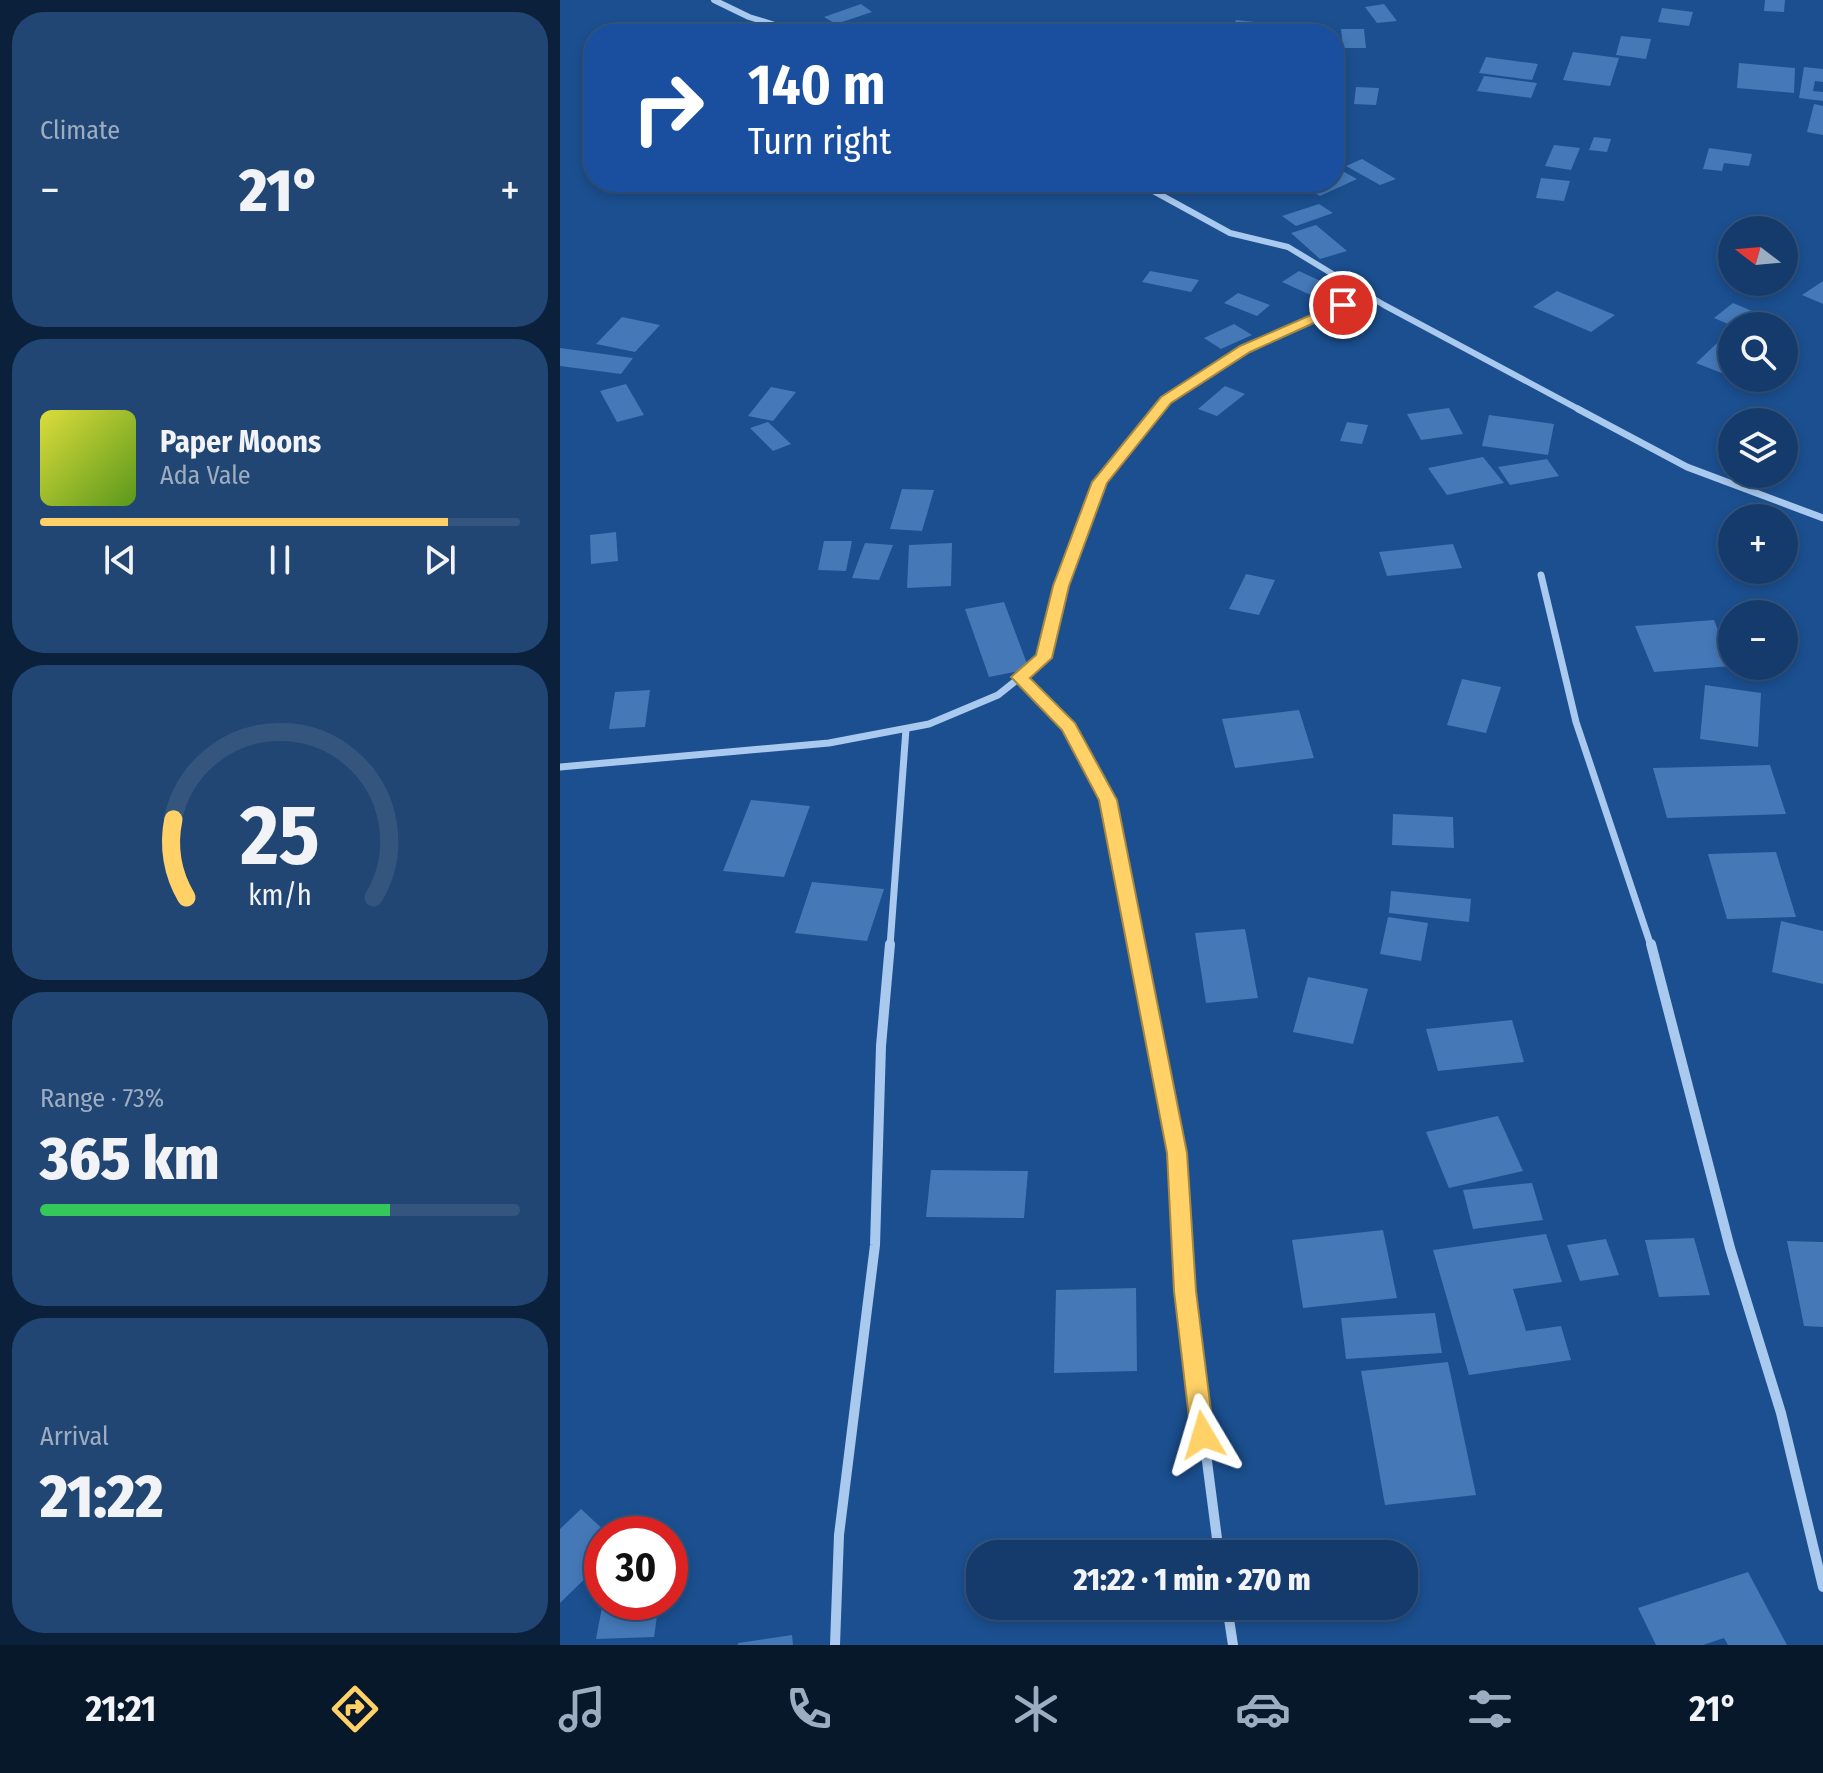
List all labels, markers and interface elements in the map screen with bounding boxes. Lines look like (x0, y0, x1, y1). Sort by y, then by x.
text: 140 m (748, 52, 885, 119)
icon: right (616, 56, 720, 160)
text: Climate (40, 115, 120, 146)
text: Turn right (748, 120, 891, 164)
text: 21° (239, 155, 321, 227)
text: − (40, 164, 60, 217)
text: + (500, 164, 520, 217)
north arrow (1718, 216, 1798, 296)
map controls (1718, 216, 1798, 680)
pin (1309, 271, 1377, 339)
icon: arrive (1321, 283, 1365, 327)
button: search (1718, 312, 1798, 392)
button: layers (1718, 408, 1798, 488)
text: Paper Moons (160, 424, 321, 460)
text: Ada Vale (160, 460, 251, 491)
button: + (1718, 504, 1798, 584)
icon: previous (98, 538, 142, 582)
icon: pause (258, 538, 302, 582)
icon: next (418, 538, 462, 582)
button: − (1718, 600, 1798, 680)
text: 25 (239, 786, 320, 886)
text: km/h (248, 879, 312, 914)
text: Range · 73% (40, 1083, 164, 1114)
text: 365 km (40, 1123, 219, 1195)
position arrow (1161, 1393, 1245, 1477)
text: Arrival (40, 1421, 109, 1452)
text: 21:22 (40, 1461, 163, 1533)
speed limit sign: 30 (584, 1516, 688, 1620)
text: 21:22 · 1 min · 270 m (1073, 1562, 1311, 1598)
icon: directions (327, 1681, 383, 1737)
icon: music (554, 1681, 610, 1737)
icon: phone (781, 1681, 837, 1737)
icon: climate (1008, 1681, 1064, 1737)
icon: car (1235, 1681, 1291, 1737)
icon: filters (1462, 1681, 1518, 1737)
text: 21:21 (86, 1687, 156, 1731)
text: 21° (1689, 1687, 1737, 1731)

